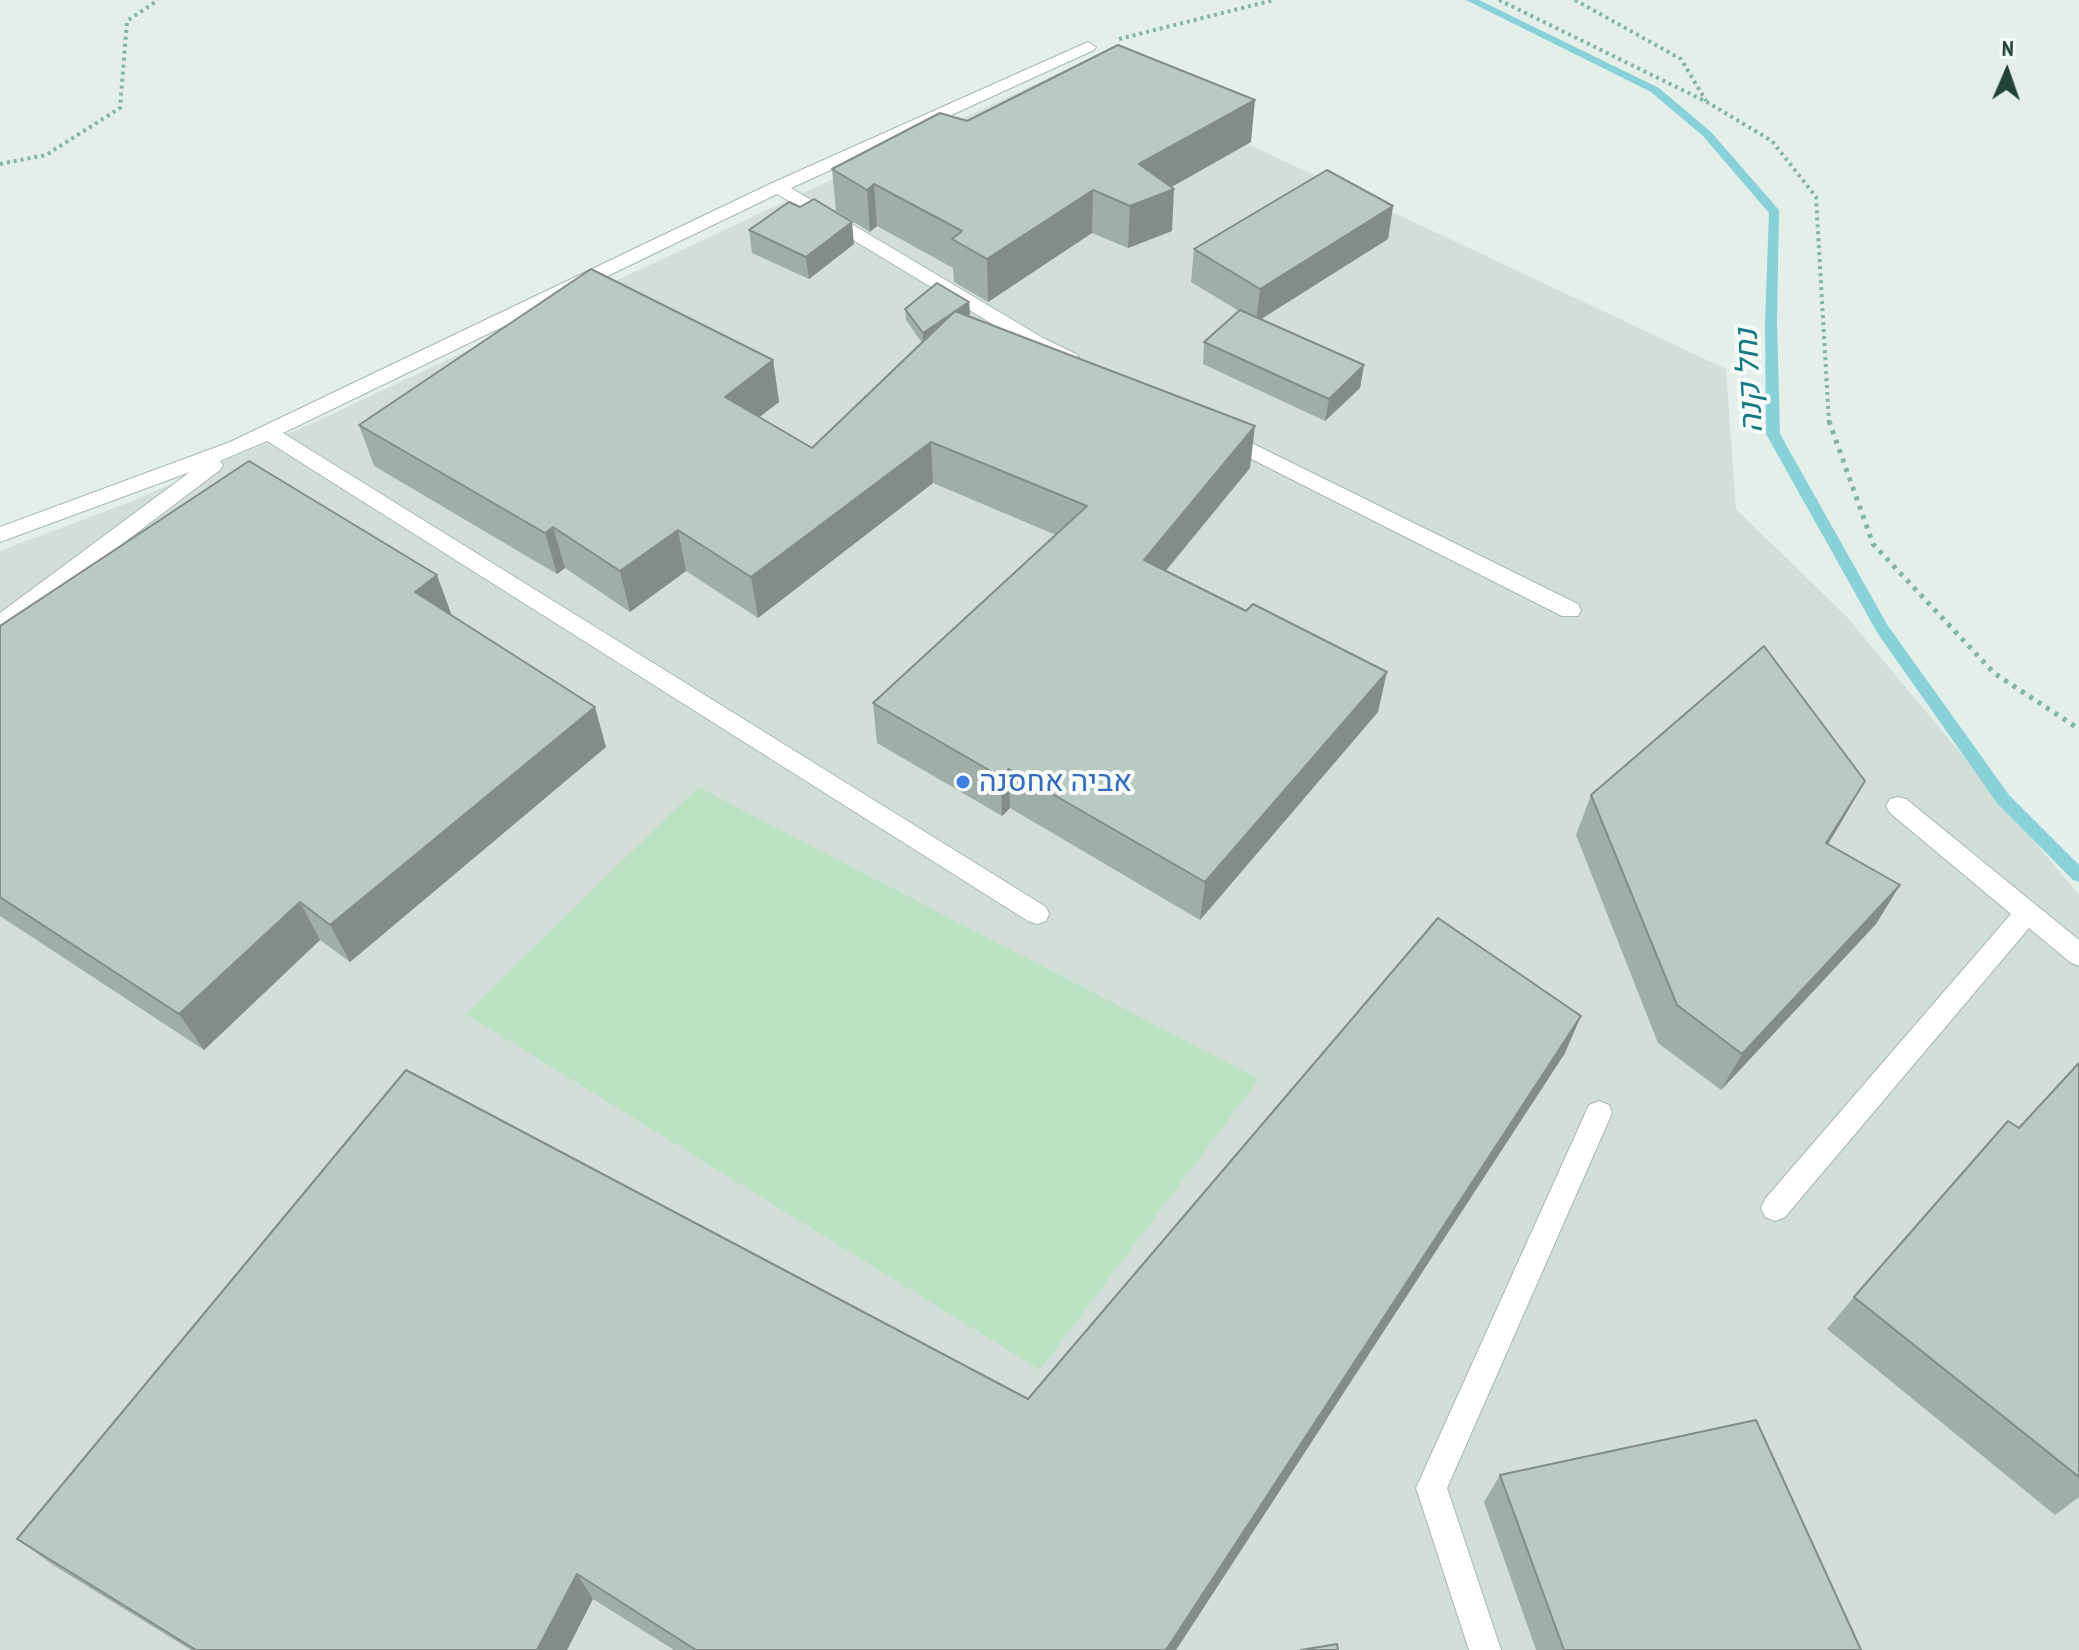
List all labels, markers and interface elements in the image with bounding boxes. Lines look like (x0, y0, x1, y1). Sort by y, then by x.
north arrow (1967, 32, 2047, 112)
text: N (2001, 34, 2014, 62)
water label: נחל קנה (1728, 328, 1772, 434)
place label: אביה אחסנה (979, 764, 1132, 800)
marker: אביה אחסנה (954, 773, 972, 791)

